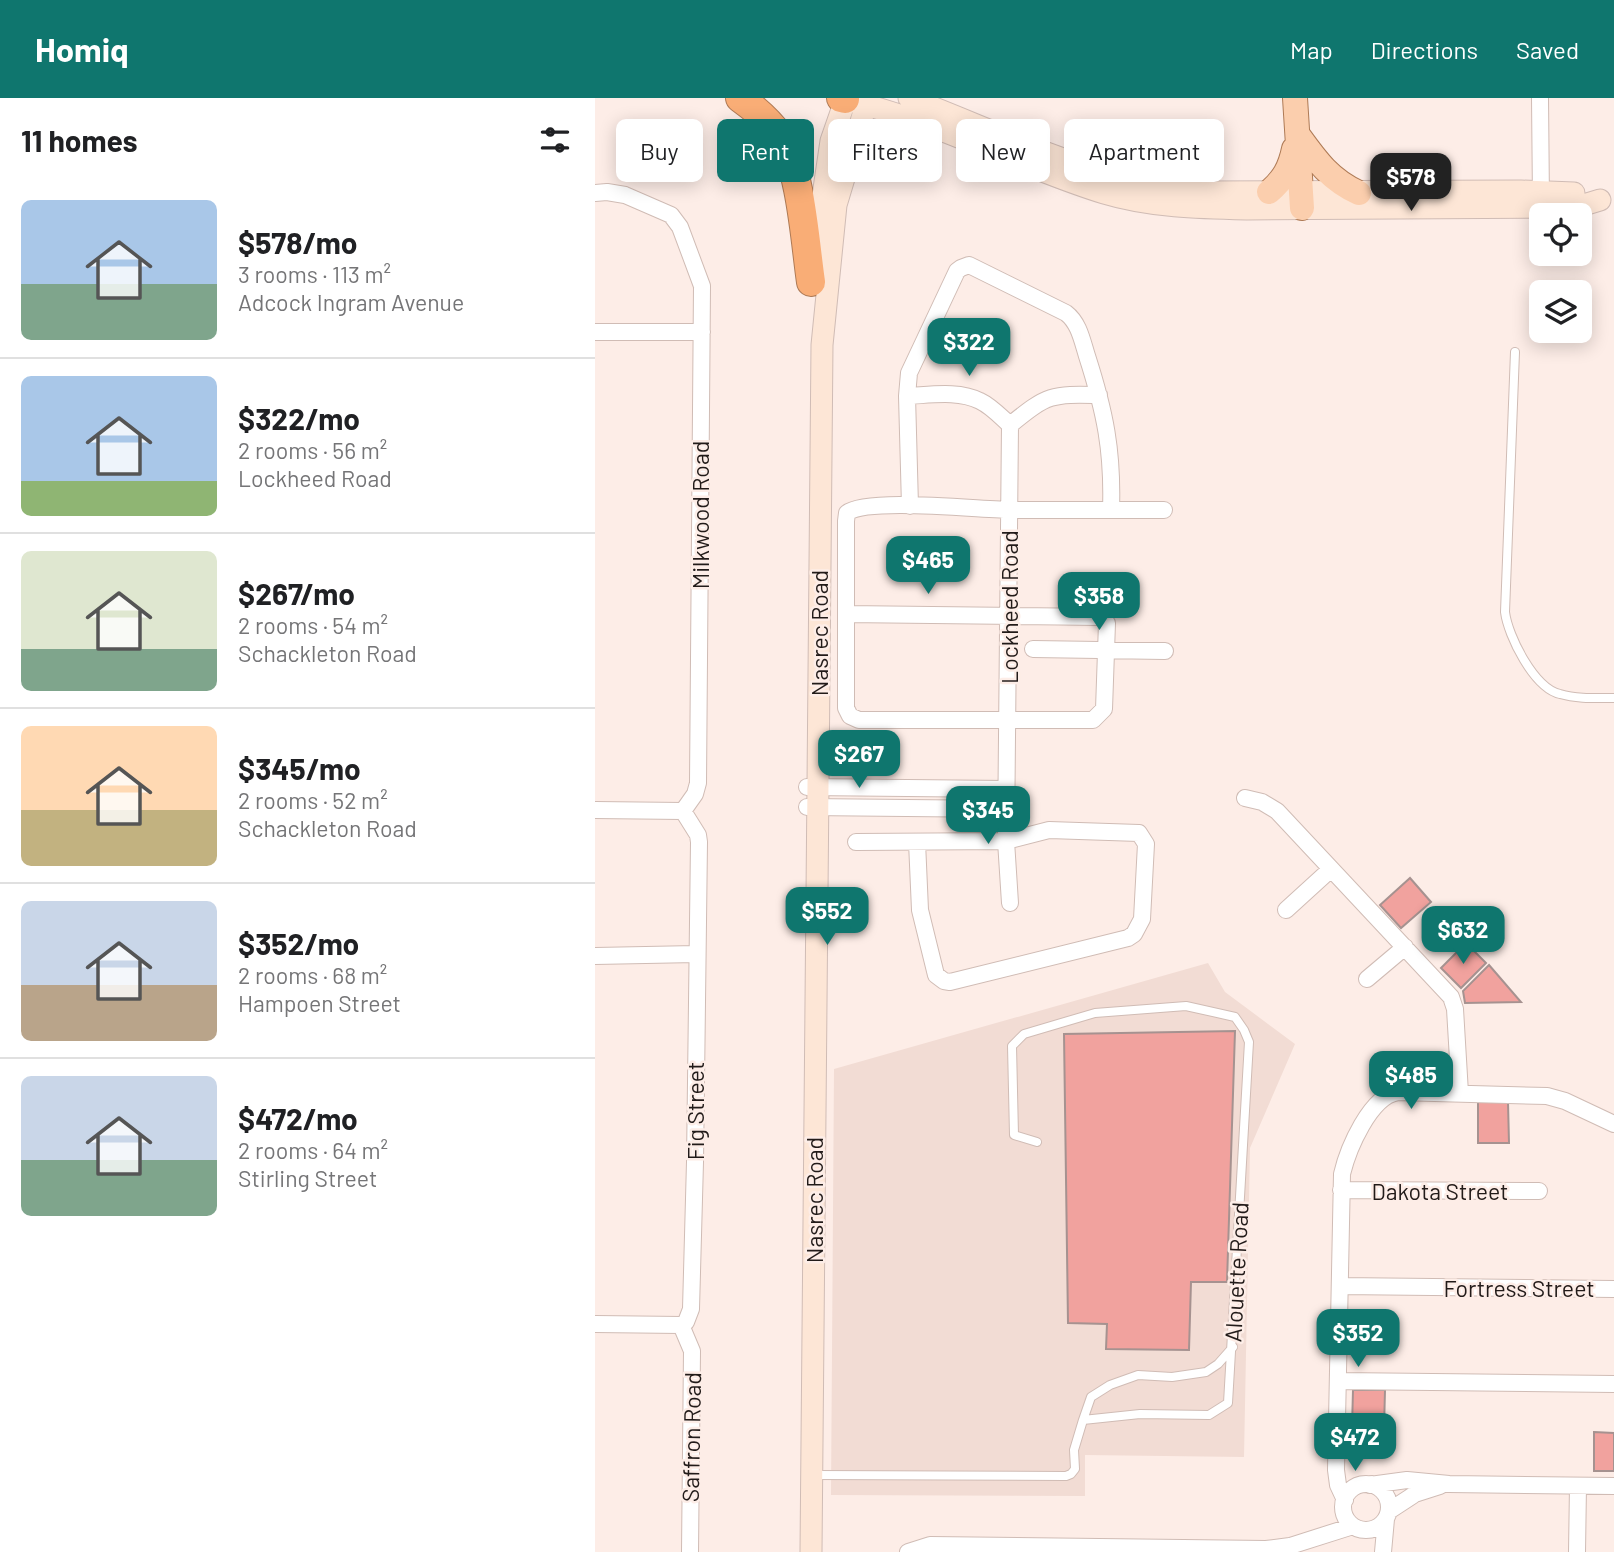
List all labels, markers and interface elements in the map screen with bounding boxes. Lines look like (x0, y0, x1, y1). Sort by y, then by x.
text: Homiq (35, 29, 129, 69)
text: Map (1290, 35, 1333, 64)
text: Directions (1371, 35, 1478, 64)
text: Saved (1516, 35, 1579, 64)
chip: Buy (616, 119, 703, 182)
chip: Rent (717, 119, 814, 182)
chip: Filters (828, 119, 942, 182)
chip: New (956, 119, 1050, 182)
chip: Apartment (1064, 119, 1224, 182)
icon: filters (536, 121, 574, 159)
text: 11 homes (21, 122, 138, 158)
pin: $578 (1370, 153, 1452, 213)
text: $578 (1386, 162, 1436, 190)
map controls (1529, 203, 1592, 343)
button: locate (1529, 203, 1592, 266)
text: $578/mo (238, 224, 357, 260)
icon: home (77, 228, 161, 312)
text: 3 rooms · 113 m² (238, 260, 391, 288)
button: layers (1529, 280, 1592, 343)
text: Adcock Ingram Avenue (238, 288, 464, 316)
pin: $322 (928, 318, 1010, 378)
text: $322 (943, 327, 995, 355)
text: $322/mo (238, 400, 360, 436)
icon: home (77, 404, 161, 488)
text: 2 rooms · 56 m² (238, 436, 387, 464)
street label: Milkwood Road (686, 441, 714, 589)
text: Lockheed Road (238, 464, 392, 492)
street label: Lockheed Road (995, 530, 1023, 684)
pin: $465 (887, 536, 969, 596)
text: $465 (902, 545, 954, 573)
street label: Nasrec Road (805, 570, 833, 696)
pin: $358 (1058, 573, 1140, 632)
text: $267/mo (238, 575, 355, 611)
icon: home (77, 579, 161, 663)
text: $358 (1074, 581, 1124, 609)
text: 2 rooms · 54 m² (238, 611, 388, 639)
text: Schackleton Road (238, 639, 417, 667)
pin: $267 (818, 730, 900, 790)
text: $267 (834, 739, 884, 767)
text: $345/mo (238, 750, 361, 786)
icon: home (77, 754, 161, 838)
text: 2 rooms · 52 m² (238, 786, 388, 814)
pin: $345 (947, 786, 1029, 846)
text: $345 (962, 795, 1014, 823)
text: Schackleton Road (238, 814, 417, 842)
pin: $552 (786, 888, 868, 947)
text: $552 (802, 896, 852, 924)
pin: $632 (1422, 906, 1504, 966)
text: $632 (1438, 915, 1488, 943)
text: $352/mo (238, 925, 359, 961)
icon: home (77, 929, 161, 1013)
text: 2 rooms · 68 m² (238, 961, 387, 989)
text: Hampoen Street (238, 989, 401, 1017)
pin: $485 (1370, 1052, 1452, 1111)
text: $485 (1385, 1060, 1437, 1088)
street label: Fig Street (681, 1062, 709, 1160)
text: $472/mo (238, 1100, 358, 1136)
icon: home (77, 1104, 161, 1188)
text: 2 rooms · 64 m² (238, 1136, 388, 1164)
street label: Nasrec Road (800, 1137, 828, 1263)
text: Stirling Street (238, 1164, 377, 1192)
street label: Dakota Street (1372, 1177, 1508, 1205)
street label: Alouette Road (1218, 1201, 1254, 1343)
street label: Fortress Street (1443, 1274, 1595, 1302)
pin: $352 (1317, 1310, 1399, 1369)
text: $352 (1333, 1318, 1383, 1346)
street label: Saffron Road (676, 1372, 706, 1502)
pin: $472 (1314, 1414, 1396, 1473)
text: $472 (1330, 1422, 1380, 1450)

